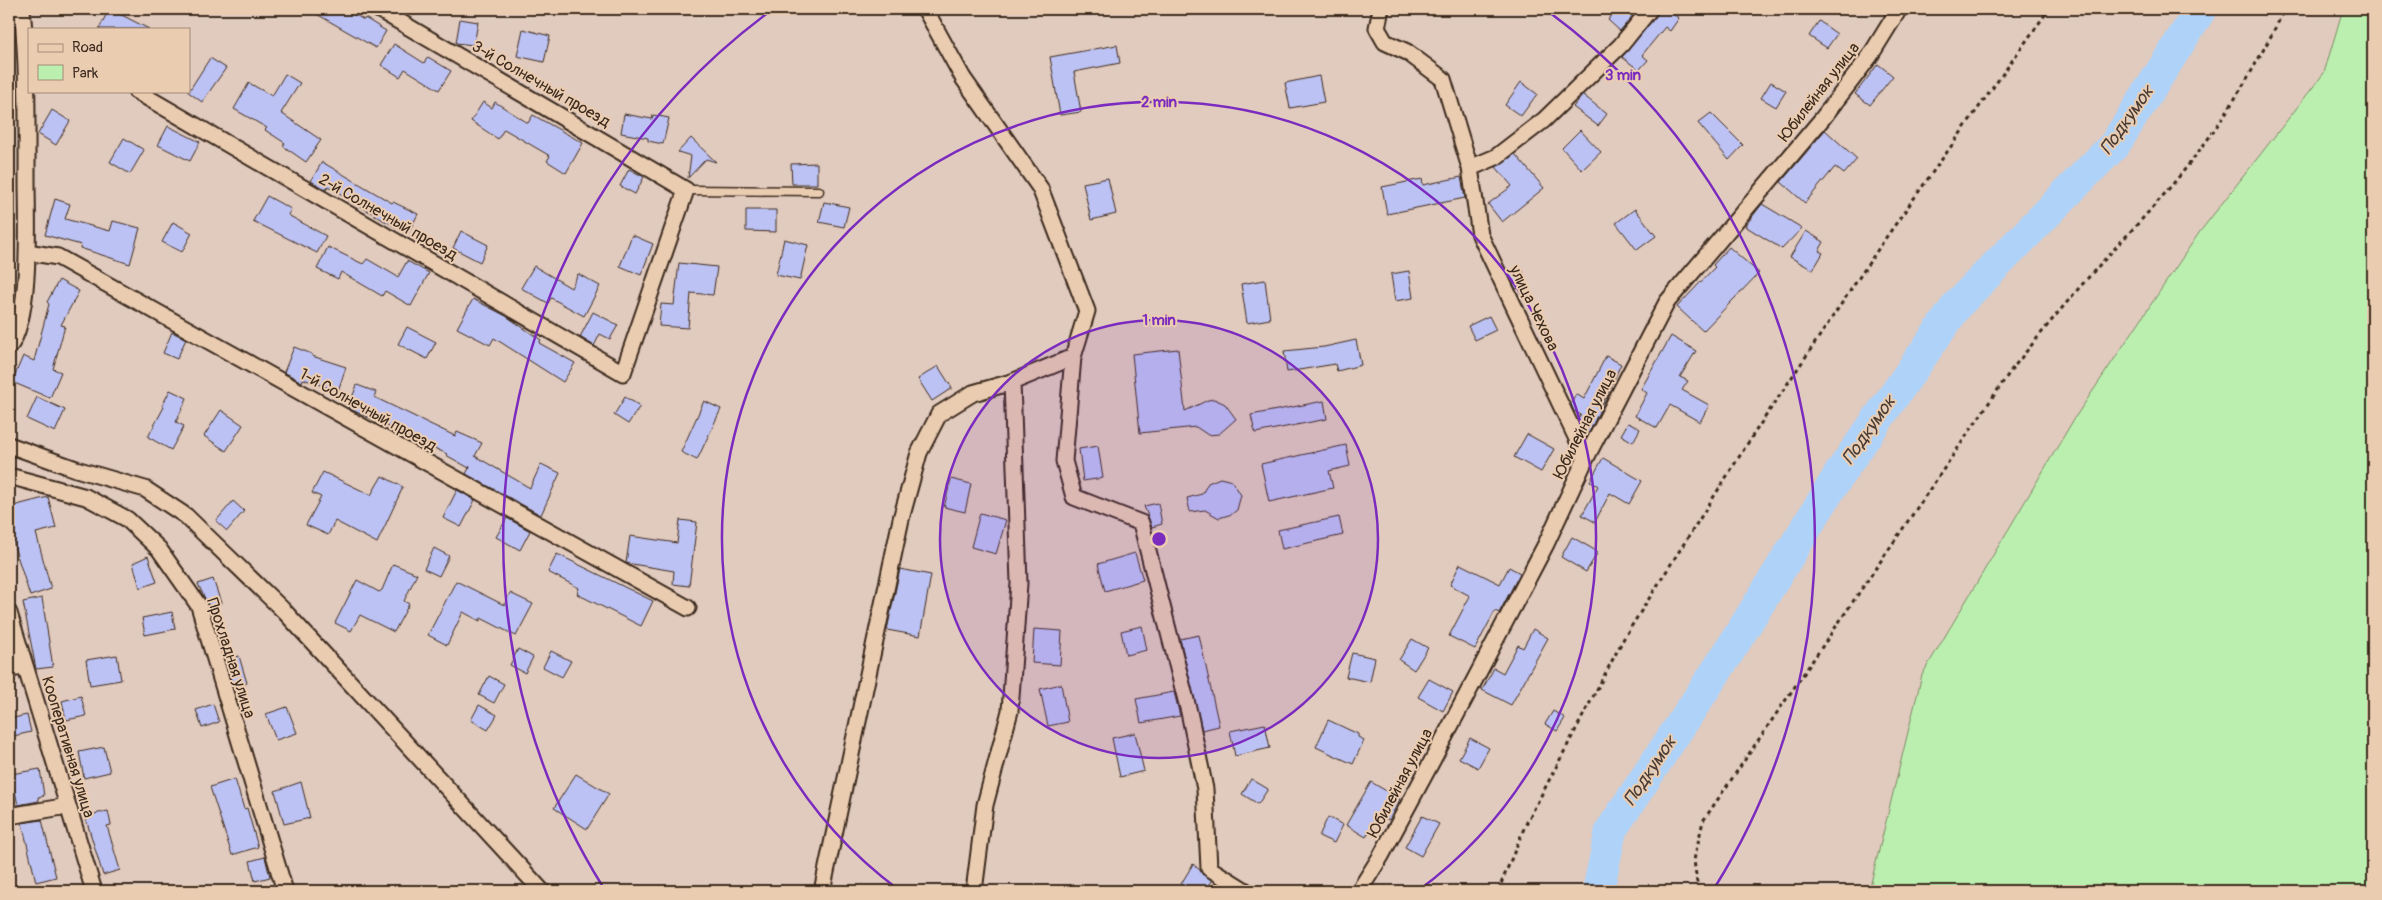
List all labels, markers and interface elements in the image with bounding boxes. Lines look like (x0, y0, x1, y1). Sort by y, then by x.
legend (28, 28, 190, 92)
street label: 3-й Солнечный проезд (468, 36, 614, 132)
text: Road (72, 38, 103, 57)
street label: Юбилейная улица (1774, 38, 1864, 146)
text: Park (72, 64, 99, 83)
text: 3 min (1605, 66, 1641, 85)
water label: Подкумок (2095, 80, 2160, 159)
text: 2 min (1141, 93, 1177, 112)
street label: 2-й Солнечный проезд (315, 169, 461, 265)
street label: улица Чехова (1504, 261, 1563, 354)
text: 1 min (1142, 311, 1176, 330)
street label: 1-й Солнечный проезд (296, 364, 441, 456)
street label: Юбилейная улица (1549, 366, 1621, 482)
water label: Подкумок (1837, 390, 1902, 469)
centre of rings (1150, 530, 1168, 548)
street label: Прохладная улица (202, 595, 260, 721)
street label: Кооперативная улица (37, 674, 99, 820)
street label: Юбилейная улица (1363, 725, 1437, 841)
water label: Подкумок (1618, 730, 1683, 810)

